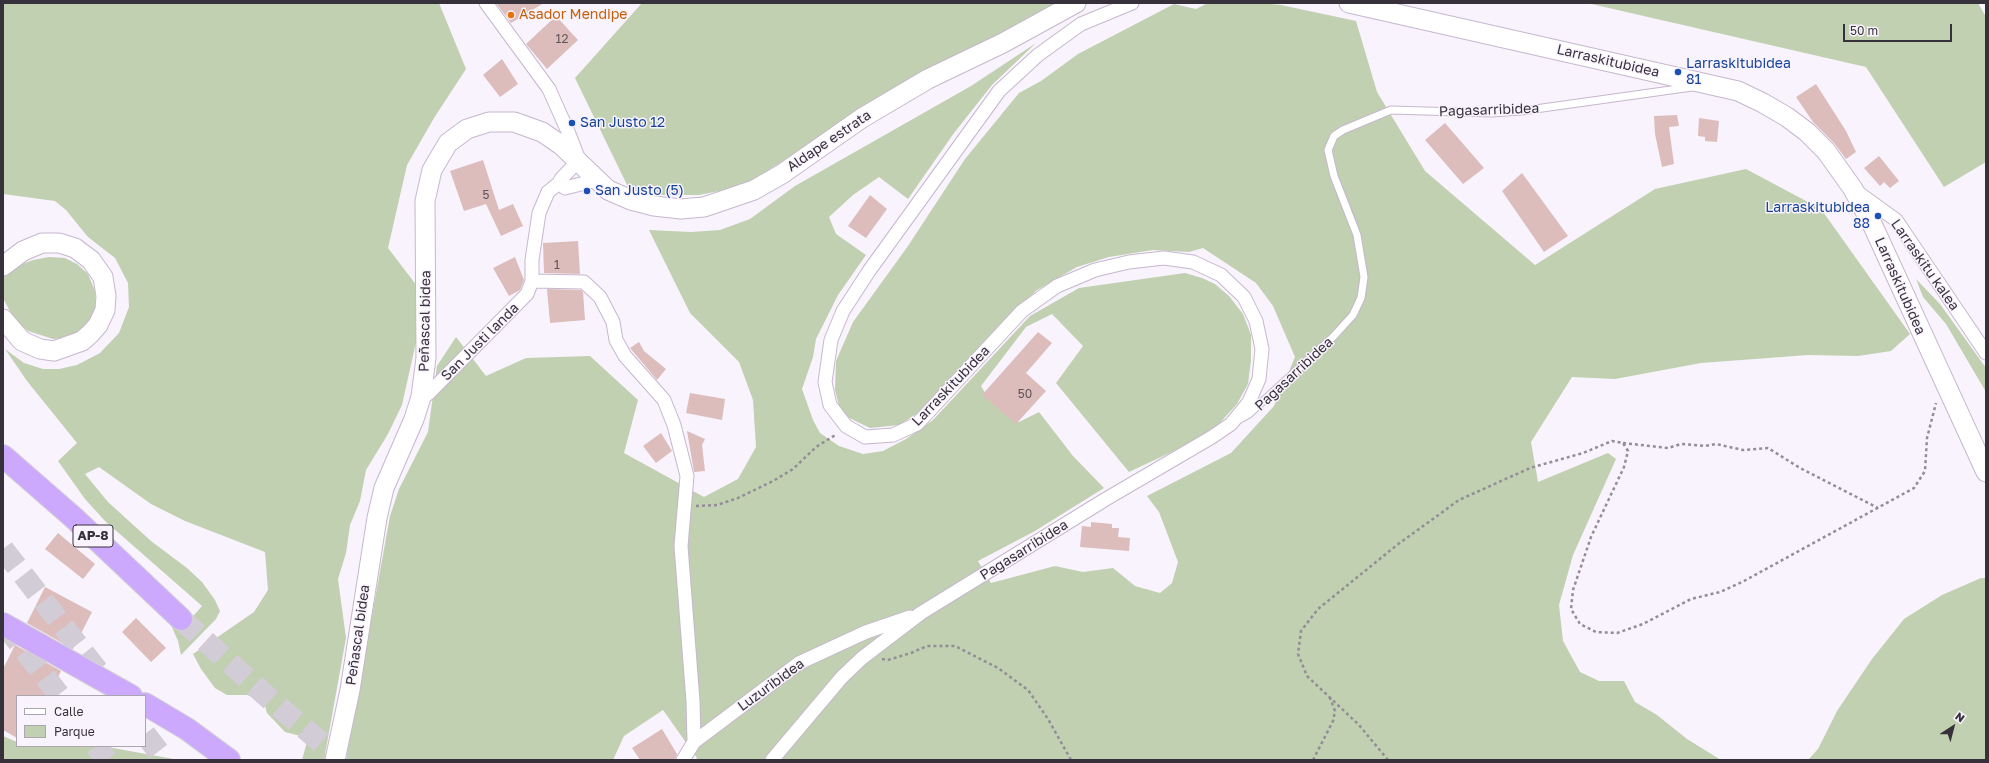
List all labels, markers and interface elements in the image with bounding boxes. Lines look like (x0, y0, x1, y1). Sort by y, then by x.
place label: Asador Mendipe (519, 7, 627, 23)
marker: Asador Mendipe (506, 10, 516, 20)
scale bar (1845, 16, 1954, 42)
text: 50 m (1850, 23, 1878, 38)
house number: 12 (556, 32, 568, 46)
street label: Larraskitubidea (1555, 41, 1661, 81)
place label: Larraskitubidea 81 (1686, 56, 1791, 88)
marker: Larraskitubidea 81 (1673, 67, 1683, 77)
street label: Pagasarribidea (1439, 100, 1539, 120)
street label: Aldape estrata (784, 107, 874, 175)
place label: San Justo 12 (580, 115, 665, 131)
marker: San Justo 12 (567, 118, 577, 128)
place label: San Justo (5) (595, 183, 684, 199)
marker: San Justo (5) (582, 186, 592, 196)
house number: 5 (483, 188, 489, 202)
place label: Larraskitubidea 88 (1765, 200, 1870, 232)
marker: Larraskitubidea 88 (1873, 211, 1883, 221)
street label: Larraskitu kalea (1887, 216, 1963, 314)
street label: Larraskitubidea (1871, 235, 1929, 337)
house number: 1 (554, 258, 560, 272)
street label: Peñascal bidea (416, 270, 434, 372)
street label: San Justi landa (438, 300, 522, 384)
street label: Pagasarribidea (1252, 334, 1336, 414)
street label: Larraskitubidea (909, 342, 993, 430)
house number: 50 (1018, 387, 1032, 401)
street label: Pagasarribidea (977, 516, 1071, 584)
road number: AP-8 (73, 525, 113, 547)
street label: Peñascal bidea (343, 584, 373, 686)
street label: Luzuribidea (735, 655, 807, 715)
legend (16, 695, 146, 747)
text: Calle (54, 704, 83, 719)
north arrow (1933, 707, 1973, 747)
text: N (1953, 709, 1968, 725)
text: Parque (54, 724, 95, 739)

